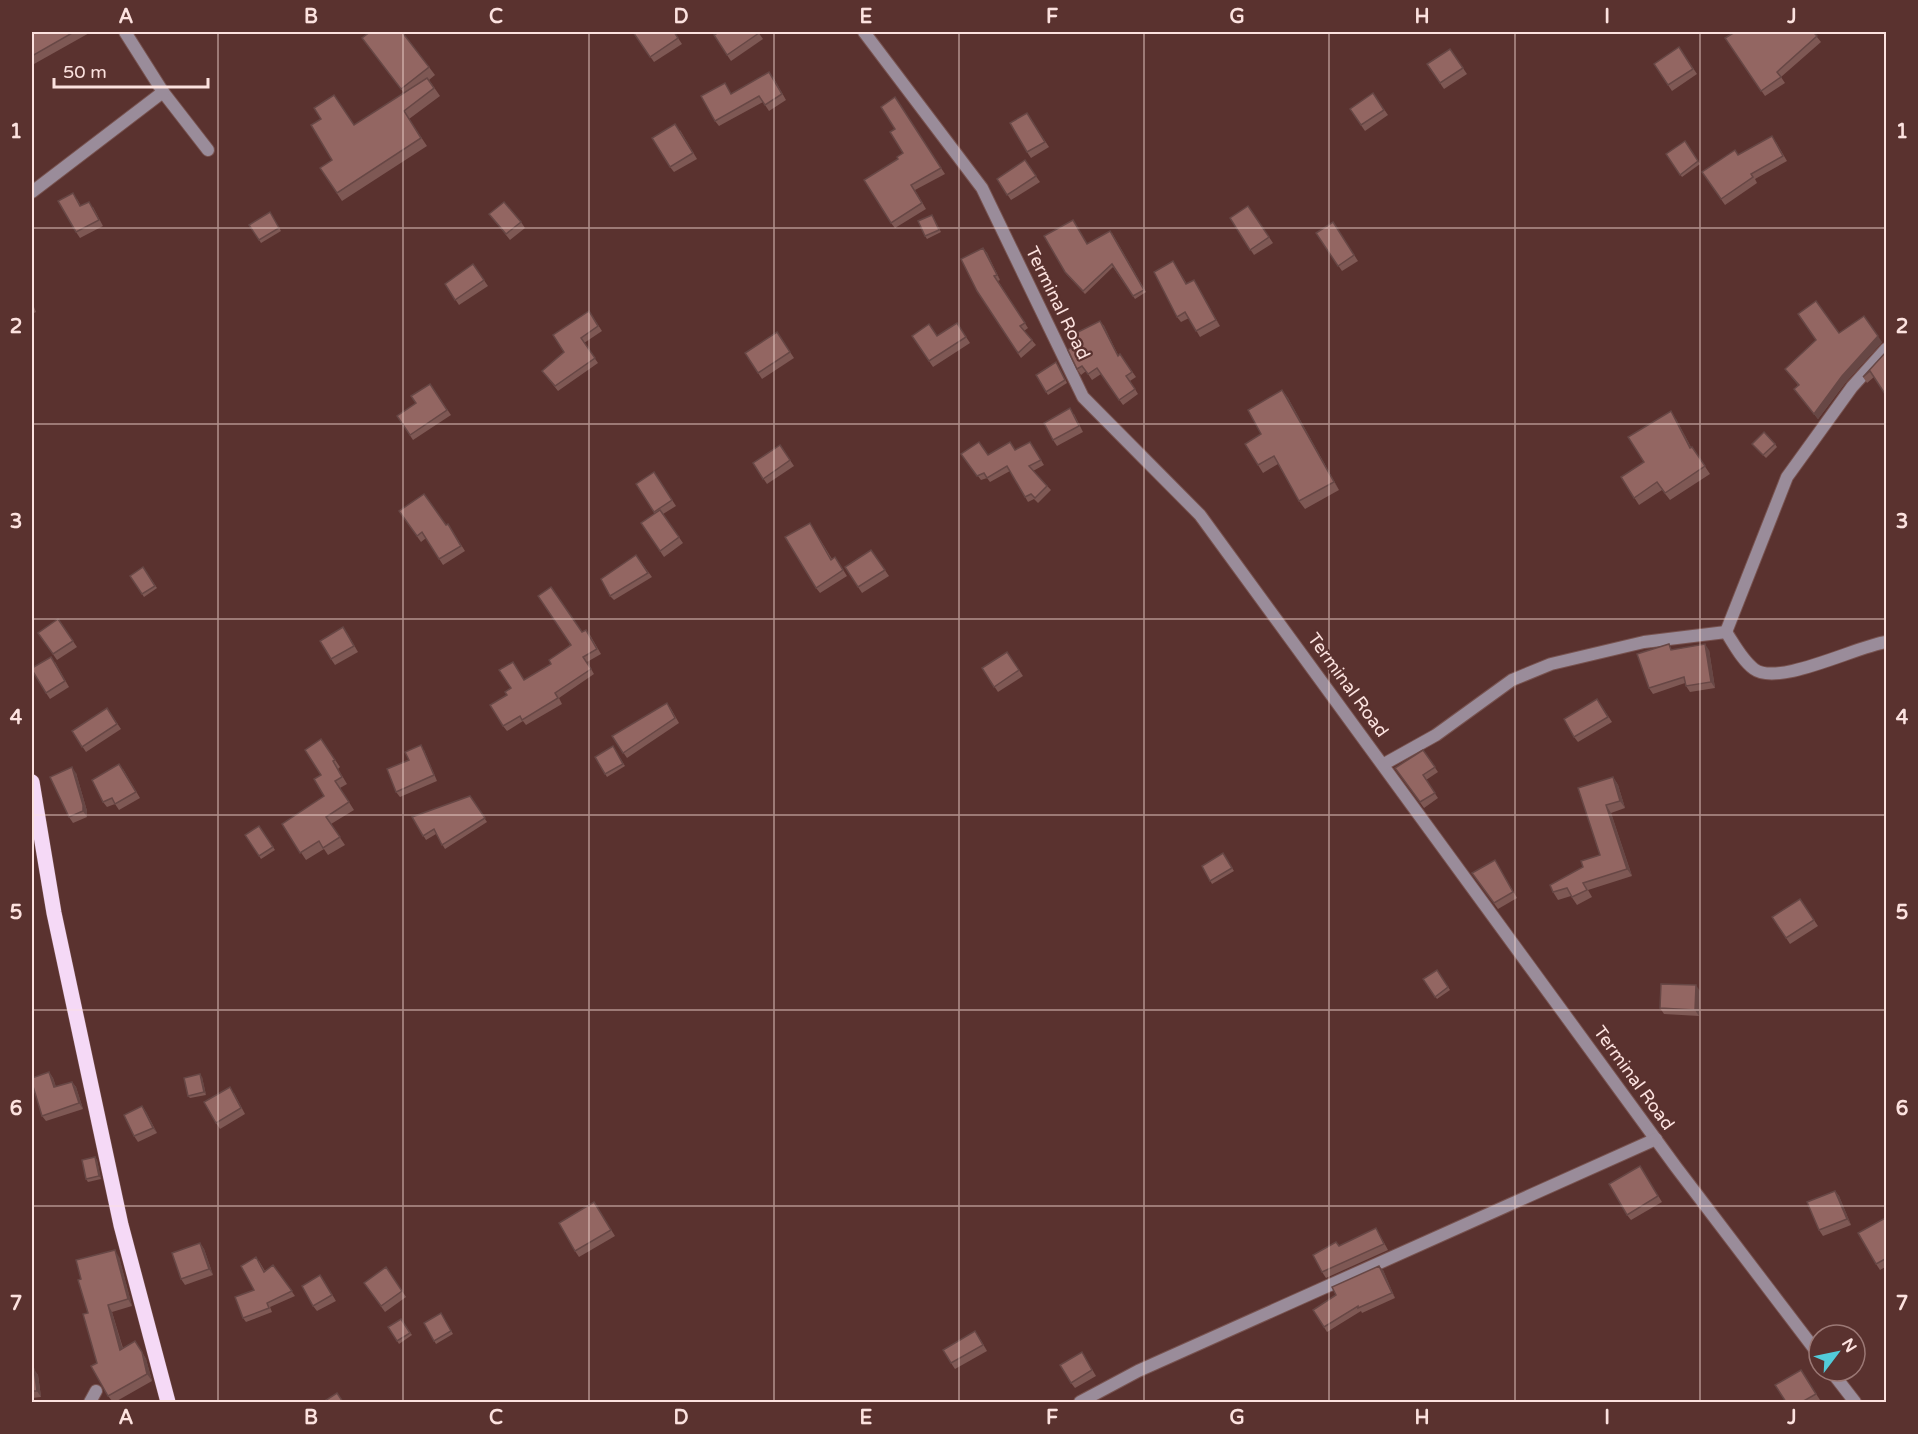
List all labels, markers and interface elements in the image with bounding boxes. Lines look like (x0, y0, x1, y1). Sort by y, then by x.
text: A (119, 5, 134, 29)
text: B (304, 5, 318, 29)
text: C (489, 5, 503, 29)
text: D (673, 5, 689, 29)
text: E (860, 5, 873, 29)
text: F (1046, 5, 1058, 29)
text: G (1229, 5, 1245, 29)
text: H (1414, 5, 1430, 29)
text: I (1604, 5, 1610, 29)
text: J (1786, 5, 1797, 29)
scale bar (54, 51, 208, 89)
text: 50 m (63, 61, 107, 83)
text: 1 (10, 120, 22, 144)
text: 1 (1896, 120, 1908, 144)
street label: Terminal Road (1021, 243, 1095, 363)
text: 2 (10, 315, 22, 339)
text: 2 (1896, 315, 1908, 339)
text: 3 (10, 510, 22, 534)
text: 3 (1896, 510, 1908, 534)
street label: Terminal Road (1303, 629, 1393, 741)
text: 4 (10, 706, 23, 730)
text: 4 (1896, 706, 1909, 730)
text: 5 (10, 901, 22, 925)
text: 5 (1896, 901, 1908, 925)
street label: Terminal Road (1589, 1022, 1679, 1134)
text: 6 (10, 1097, 22, 1121)
text: 6 (1896, 1097, 1908, 1121)
text: 7 (10, 1292, 22, 1316)
text: 7 (1896, 1292, 1908, 1316)
north arrow (1807, 1323, 1867, 1383)
text: N (1837, 1335, 1861, 1356)
text: A (119, 1406, 134, 1430)
text: B (304, 1406, 318, 1430)
text: C (489, 1406, 503, 1430)
text: D (673, 1406, 689, 1430)
text: E (860, 1406, 873, 1430)
text: F (1046, 1406, 1058, 1430)
text: G (1229, 1406, 1245, 1430)
text: H (1414, 1406, 1430, 1430)
text: I (1604, 1406, 1610, 1430)
text: J (1786, 1406, 1797, 1430)

